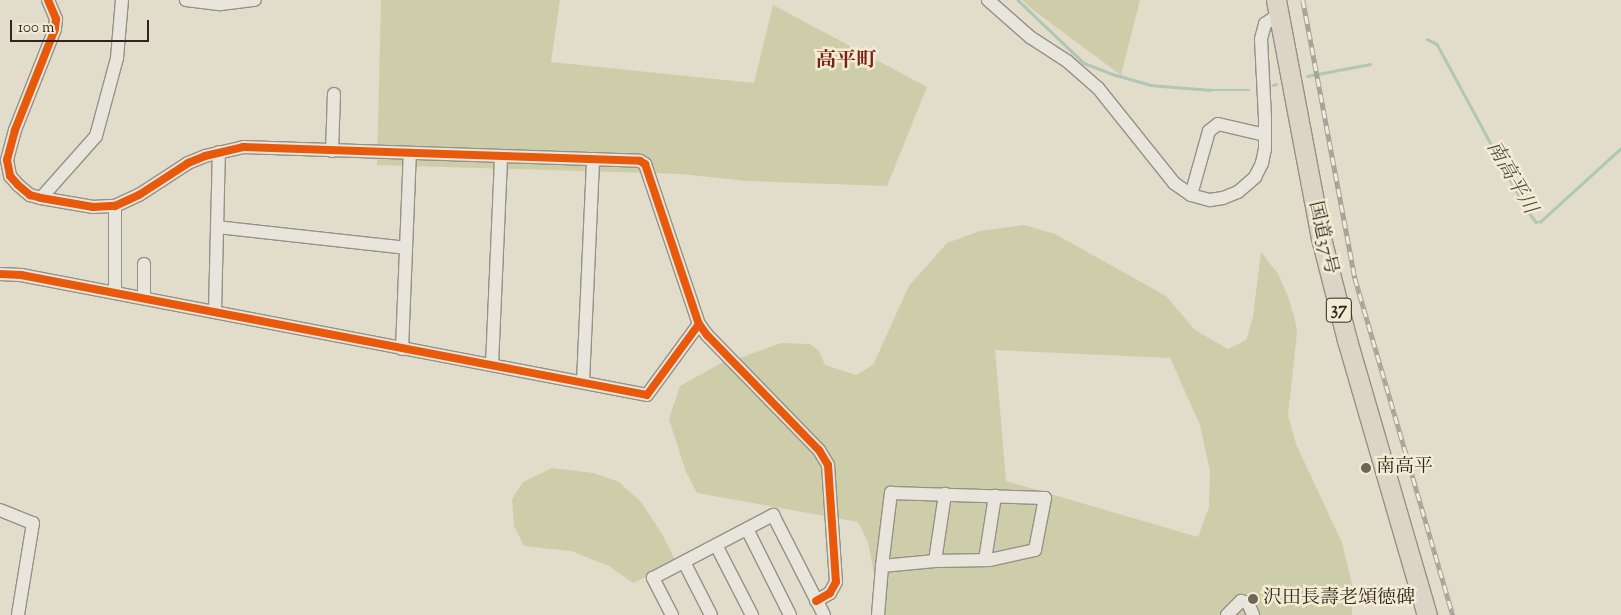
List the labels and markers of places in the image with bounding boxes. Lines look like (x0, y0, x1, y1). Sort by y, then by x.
place label: 南高平 (1376, 457, 1433, 479)
marker: 南高平 (1360, 462, 1372, 474)
place label: 沢田長壽老頌徳碑 (1263, 588, 1415, 610)
marker: 沢田長壽老頌徳碑 (1247, 593, 1259, 605)

